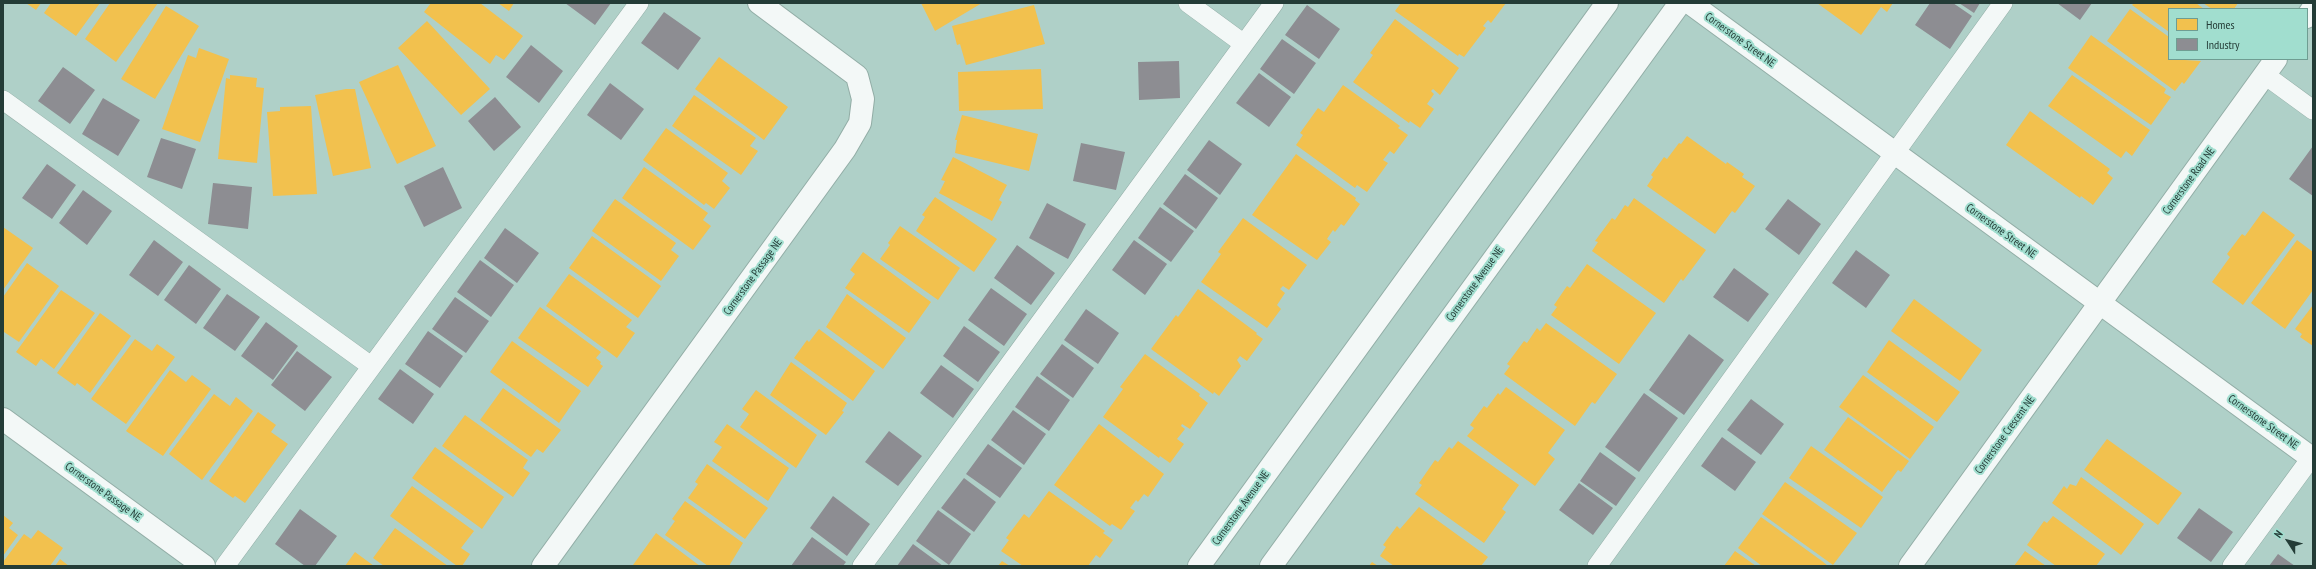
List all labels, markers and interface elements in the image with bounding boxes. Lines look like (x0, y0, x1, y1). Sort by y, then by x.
legend (2168, 8, 2308, 60)
street label: Cornerstone Street NE (1702, 10, 1778, 70)
text: Homes (2206, 17, 2234, 32)
text: Industry (2206, 37, 2240, 52)
street label: Cornerstone Road NE (2160, 145, 2218, 217)
street label: Cornerstone Street NE (1963, 201, 2039, 261)
street label: Cornerstone Passage NE (721, 236, 785, 318)
street label: Cornerstone Avenue NE (1444, 244, 1506, 324)
street label: Cornerstone Street NE (2225, 392, 2301, 452)
street label: Cornerstone Crescent NE (1972, 393, 2038, 477)
street label: Cornerstone Passage NE (62, 460, 144, 524)
street label: Cornerstone Avenue NE (1210, 468, 1272, 548)
north arrow (2268, 521, 2308, 561)
text: N (2271, 527, 2286, 540)

